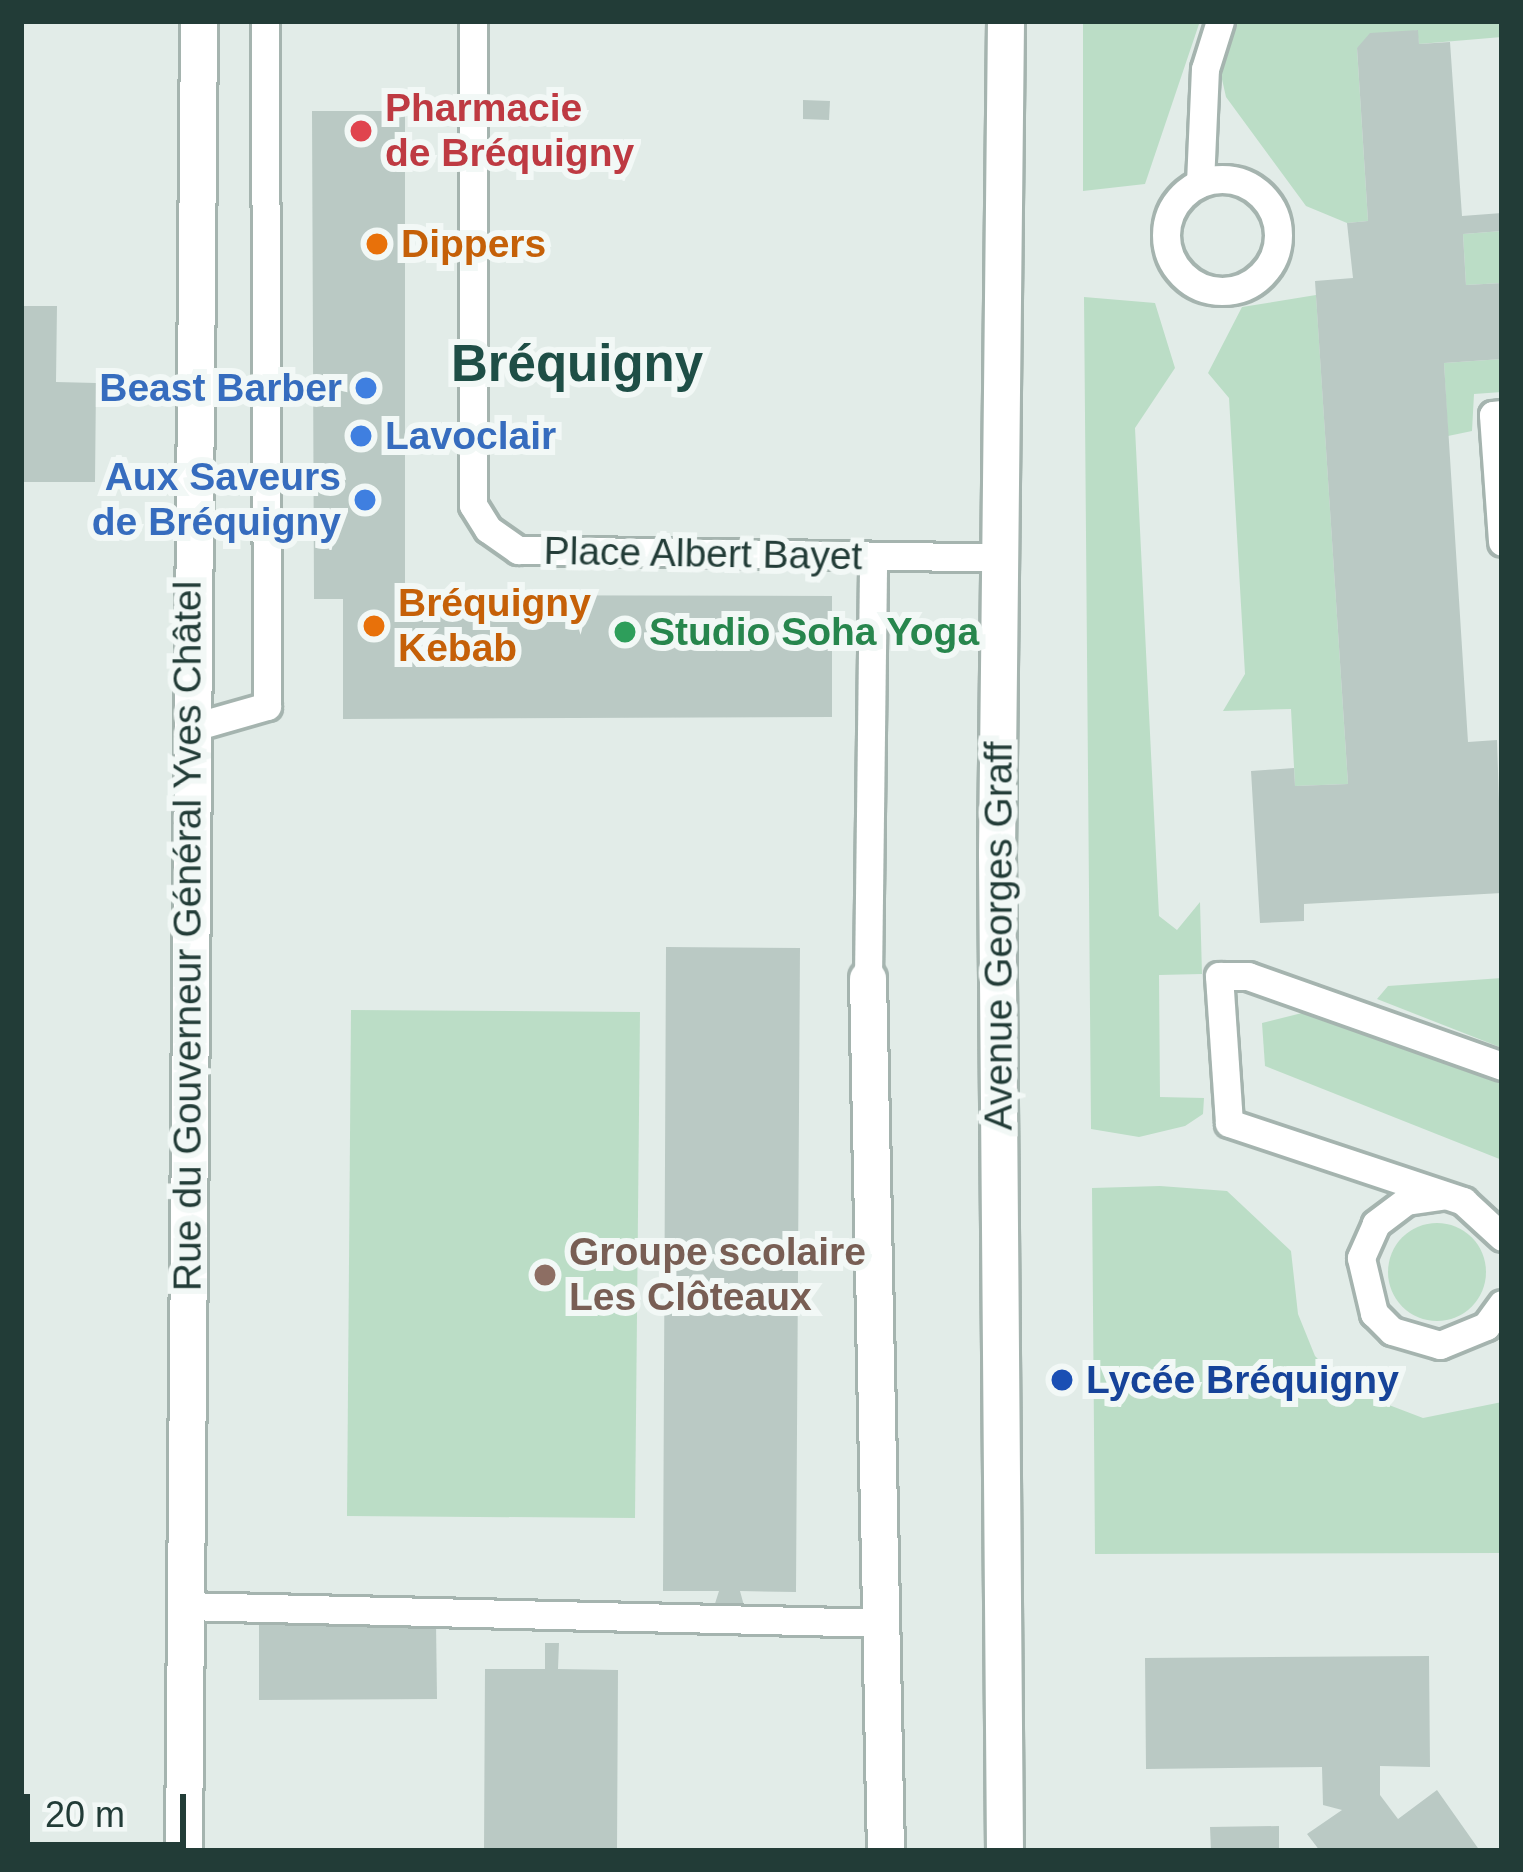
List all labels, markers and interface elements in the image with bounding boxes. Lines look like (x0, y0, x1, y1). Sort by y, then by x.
place label: Pharmacie de Bréquigny (385, 86, 634, 177)
marker: Pharmacie de Bréquigny (348, 118, 374, 144)
place label: Dippers (401, 221, 546, 267)
marker: Dippers (364, 231, 390, 257)
district label: Bréquigny (451, 333, 703, 395)
place label: Beast Barber (99, 365, 342, 411)
marker: Beast Barber (353, 375, 379, 401)
place label: Lavoclair (385, 413, 556, 459)
marker: Lavoclair (348, 423, 374, 449)
place label: Aux Saveurs de Bréquigny (92, 455, 341, 546)
marker: Aux Saveurs de Bréquigny (352, 487, 378, 513)
street label: Place Albert Bayet (542, 528, 864, 580)
street label: Rue du Gouverneur Général Yves Châtel (165, 580, 211, 1292)
place label: Bréquigny Kebab (398, 581, 591, 672)
place label: Studio Soha Yoga (649, 609, 980, 655)
marker: Bréquigny Kebab (361, 613, 387, 639)
marker: Studio Soha Yoga (612, 619, 638, 645)
street label: Avenue Georges Graff (976, 742, 1022, 1130)
place label: Groupe scolaire Les Clôteaux (569, 1230, 866, 1321)
marker: Groupe scolaire Les Clôteaux (532, 1262, 558, 1288)
place label: Lycée Bréquigny (1086, 1357, 1399, 1403)
marker: Lycée Bréquigny (1049, 1367, 1075, 1393)
scale bar (30, 1770, 192, 1844)
text: 20 m (45, 1794, 125, 1835)

